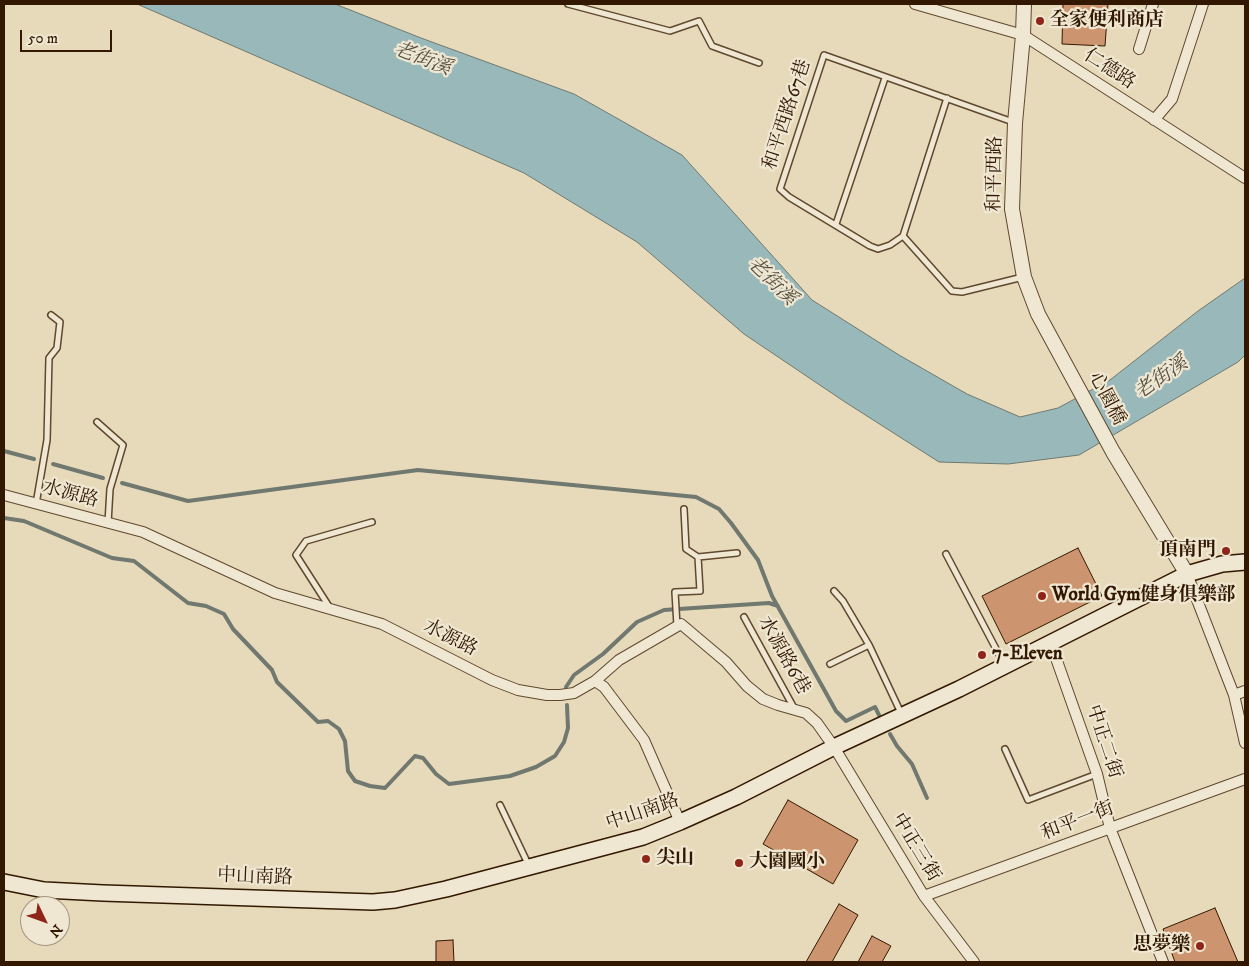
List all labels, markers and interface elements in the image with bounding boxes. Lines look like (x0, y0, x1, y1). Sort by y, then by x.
place label: 全家便利商店 (1050, 10, 1164, 32)
marker: 全家便利商店 (1034, 15, 1046, 27)
scale bar (22, 20, 115, 52)
text: 50 m (28, 29, 58, 48)
water label: 老街溪 (390, 38, 454, 82)
street label: 仁德路 (1079, 45, 1139, 95)
street label: 和平西路67巷 (759, 57, 817, 173)
street label: 和平西路 (984, 136, 1008, 212)
water label: 老街溪 (741, 253, 801, 311)
water label: 老街溪 (1131, 352, 1193, 406)
street label: 心園橋 (1083, 368, 1129, 430)
street label: 水源路 (40, 477, 100, 513)
place label: 頂南門 (1159, 540, 1216, 562)
marker: 頂南門 (1220, 545, 1232, 557)
place label: World Gym健身俱樂部 (1052, 585, 1235, 607)
marker: World Gym健身俱樂部 (1036, 590, 1048, 602)
street label: 水源路6巷 (752, 613, 814, 699)
street label: 水源路 (419, 616, 481, 662)
place label: 7-Eleven (992, 644, 1063, 666)
marker: 7-Eleven (976, 649, 988, 661)
street label: 中正二街 (1080, 702, 1126, 782)
street label: 中山南路 (603, 790, 683, 836)
street label: 和平一街 (1038, 798, 1118, 846)
street label: 中正三街 (886, 810, 944, 886)
place label: 尖山 (656, 848, 694, 870)
place label: 大園國小 (749, 852, 825, 874)
marker: 尖山 (640, 853, 652, 865)
marker: 大園國小 (733, 857, 745, 869)
street label: 中山南路 (217, 865, 293, 891)
north arrow (20, 896, 70, 946)
text: N (45, 920, 66, 941)
place label: 思夢樂 (1133, 935, 1190, 957)
marker: 思夢樂 (1194, 940, 1206, 952)

